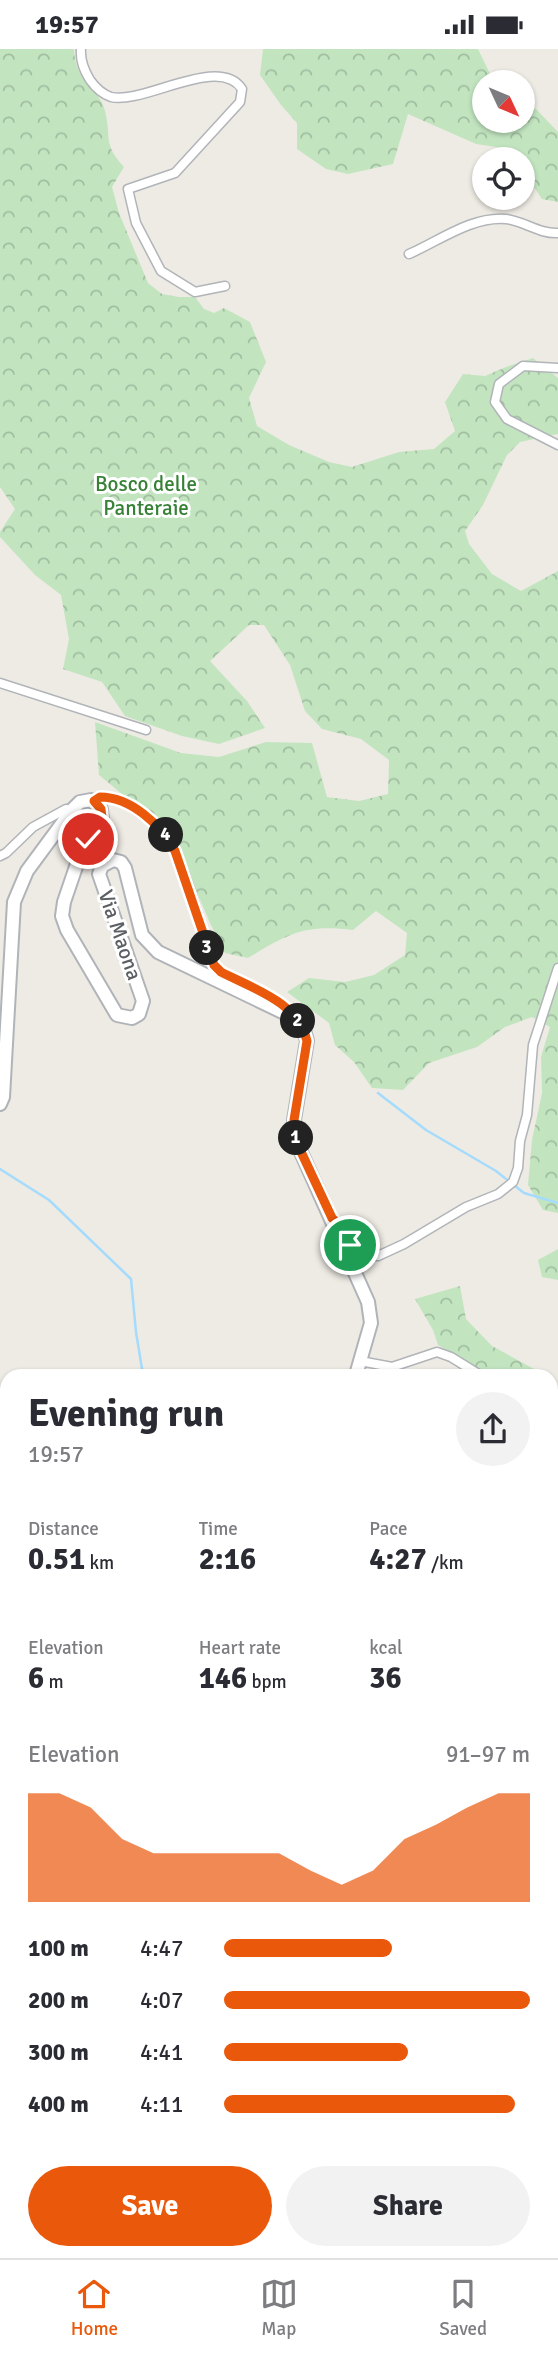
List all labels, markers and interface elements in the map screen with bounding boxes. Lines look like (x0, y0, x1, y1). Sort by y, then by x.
text: 19:57 (35, 9, 99, 41)
north arrow (472, 70, 536, 133)
map controls (472, 70, 535, 210)
button: locate (472, 147, 535, 210)
park label: Bosco delle Panteraie (95, 471, 197, 521)
pin (58, 809, 118, 869)
pin: 4 (148, 817, 184, 853)
icon: check (69, 820, 107, 858)
text: 4 (160, 822, 171, 846)
street label: Via Maona (92, 887, 148, 983)
pin: 3 (190, 930, 224, 965)
text: 3 (201, 935, 212, 959)
pin: 2 (280, 1003, 316, 1039)
text: 2 (292, 1008, 303, 1032)
pin: 1 (278, 1121, 314, 1155)
text: 1 (290, 1125, 301, 1149)
pin (320, 1215, 380, 1275)
icon: arrive (331, 1226, 369, 1264)
text: Evening run (28, 1390, 224, 1437)
button: share (456, 1392, 530, 1466)
text: 19:57 (28, 1440, 84, 1469)
text: Distance (28, 1517, 99, 1541)
text: Time (199, 1517, 238, 1541)
text: Pace (369, 1517, 408, 1541)
text: 0.51 (28, 1541, 85, 1578)
text: 2:16 (199, 1541, 256, 1578)
text: 4:27 (369, 1541, 427, 1578)
text: km (85, 1551, 114, 1575)
text: /km (427, 1551, 464, 1575)
text: Elevation (28, 1636, 104, 1660)
text: Heart rate (199, 1636, 281, 1660)
text: kcal (369, 1636, 403, 1660)
text: 6 (28, 1660, 44, 1697)
text: 146 (199, 1660, 247, 1697)
text: 36 (369, 1660, 402, 1697)
text: m (44, 1670, 64, 1694)
text: bpm (247, 1670, 287, 1694)
text: Elevation (28, 1740, 120, 1769)
text: 91–97 m (446, 1740, 530, 1769)
text: 100 m (28, 1934, 89, 1963)
text: 4:47 (140, 1934, 183, 1963)
text: 200 m (28, 1986, 89, 2015)
text: 4:07 (140, 1986, 183, 2015)
text: 300 m (28, 2038, 89, 2067)
text: 4:41 (140, 2038, 183, 2067)
text: 400 m (28, 2090, 89, 2119)
text: 4:11 (140, 2090, 183, 2119)
button: Save (28, 2166, 272, 2246)
button: Share (286, 2166, 530, 2246)
tab: Home (71, 2275, 118, 2341)
tab: Map (260, 2275, 298, 2341)
tab: Saved (439, 2275, 487, 2341)

